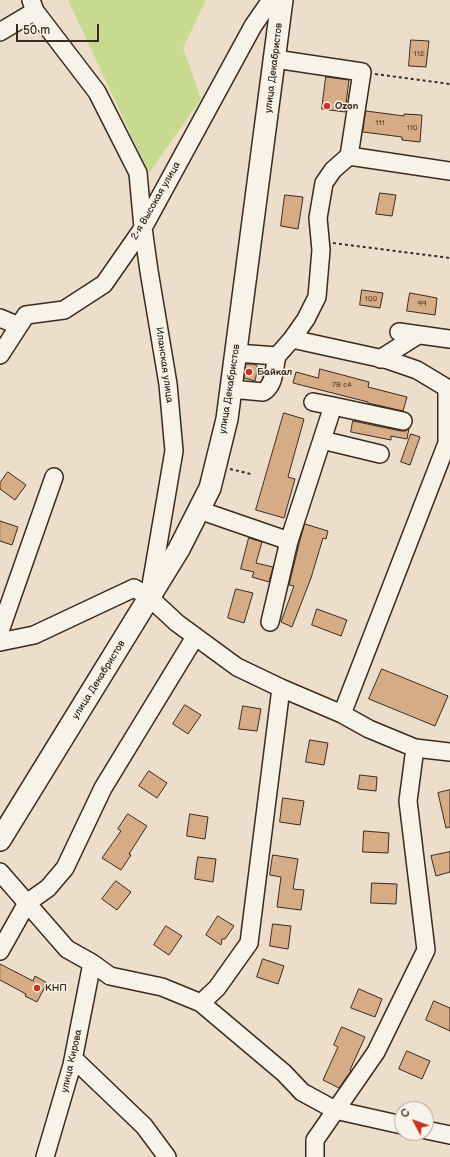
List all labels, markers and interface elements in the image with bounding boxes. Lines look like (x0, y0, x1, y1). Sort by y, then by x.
scale bar (18, 16, 101, 42)
street label: улица Декабристов (263, 22, 285, 114)
text: 50 m (23, 23, 50, 38)
house number: 112 (414, 49, 424, 59)
place label: Ozon (335, 100, 358, 112)
marker: Ozon (322, 101, 332, 111)
house number: 111 (375, 118, 385, 128)
house number: 110 (407, 123, 417, 133)
street label: 2-я Высокая улица (129, 160, 183, 242)
house number: 100 (365, 294, 377, 304)
house number: 99 (417, 299, 427, 309)
street label: Иланская улица (153, 326, 175, 404)
street label: улица Декабристов (217, 343, 243, 435)
place label: Байкал (257, 366, 292, 378)
marker: Байкал (244, 367, 254, 377)
house number: 7В с4 (332, 380, 352, 390)
street label: улица Декабристов (70, 638, 128, 722)
place label: КНП (45, 982, 67, 994)
marker: КНП (32, 983, 42, 993)
street label: улица Кирова (59, 1028, 85, 1094)
north arrow (394, 1101, 434, 1141)
text: С (398, 1106, 413, 1121)

